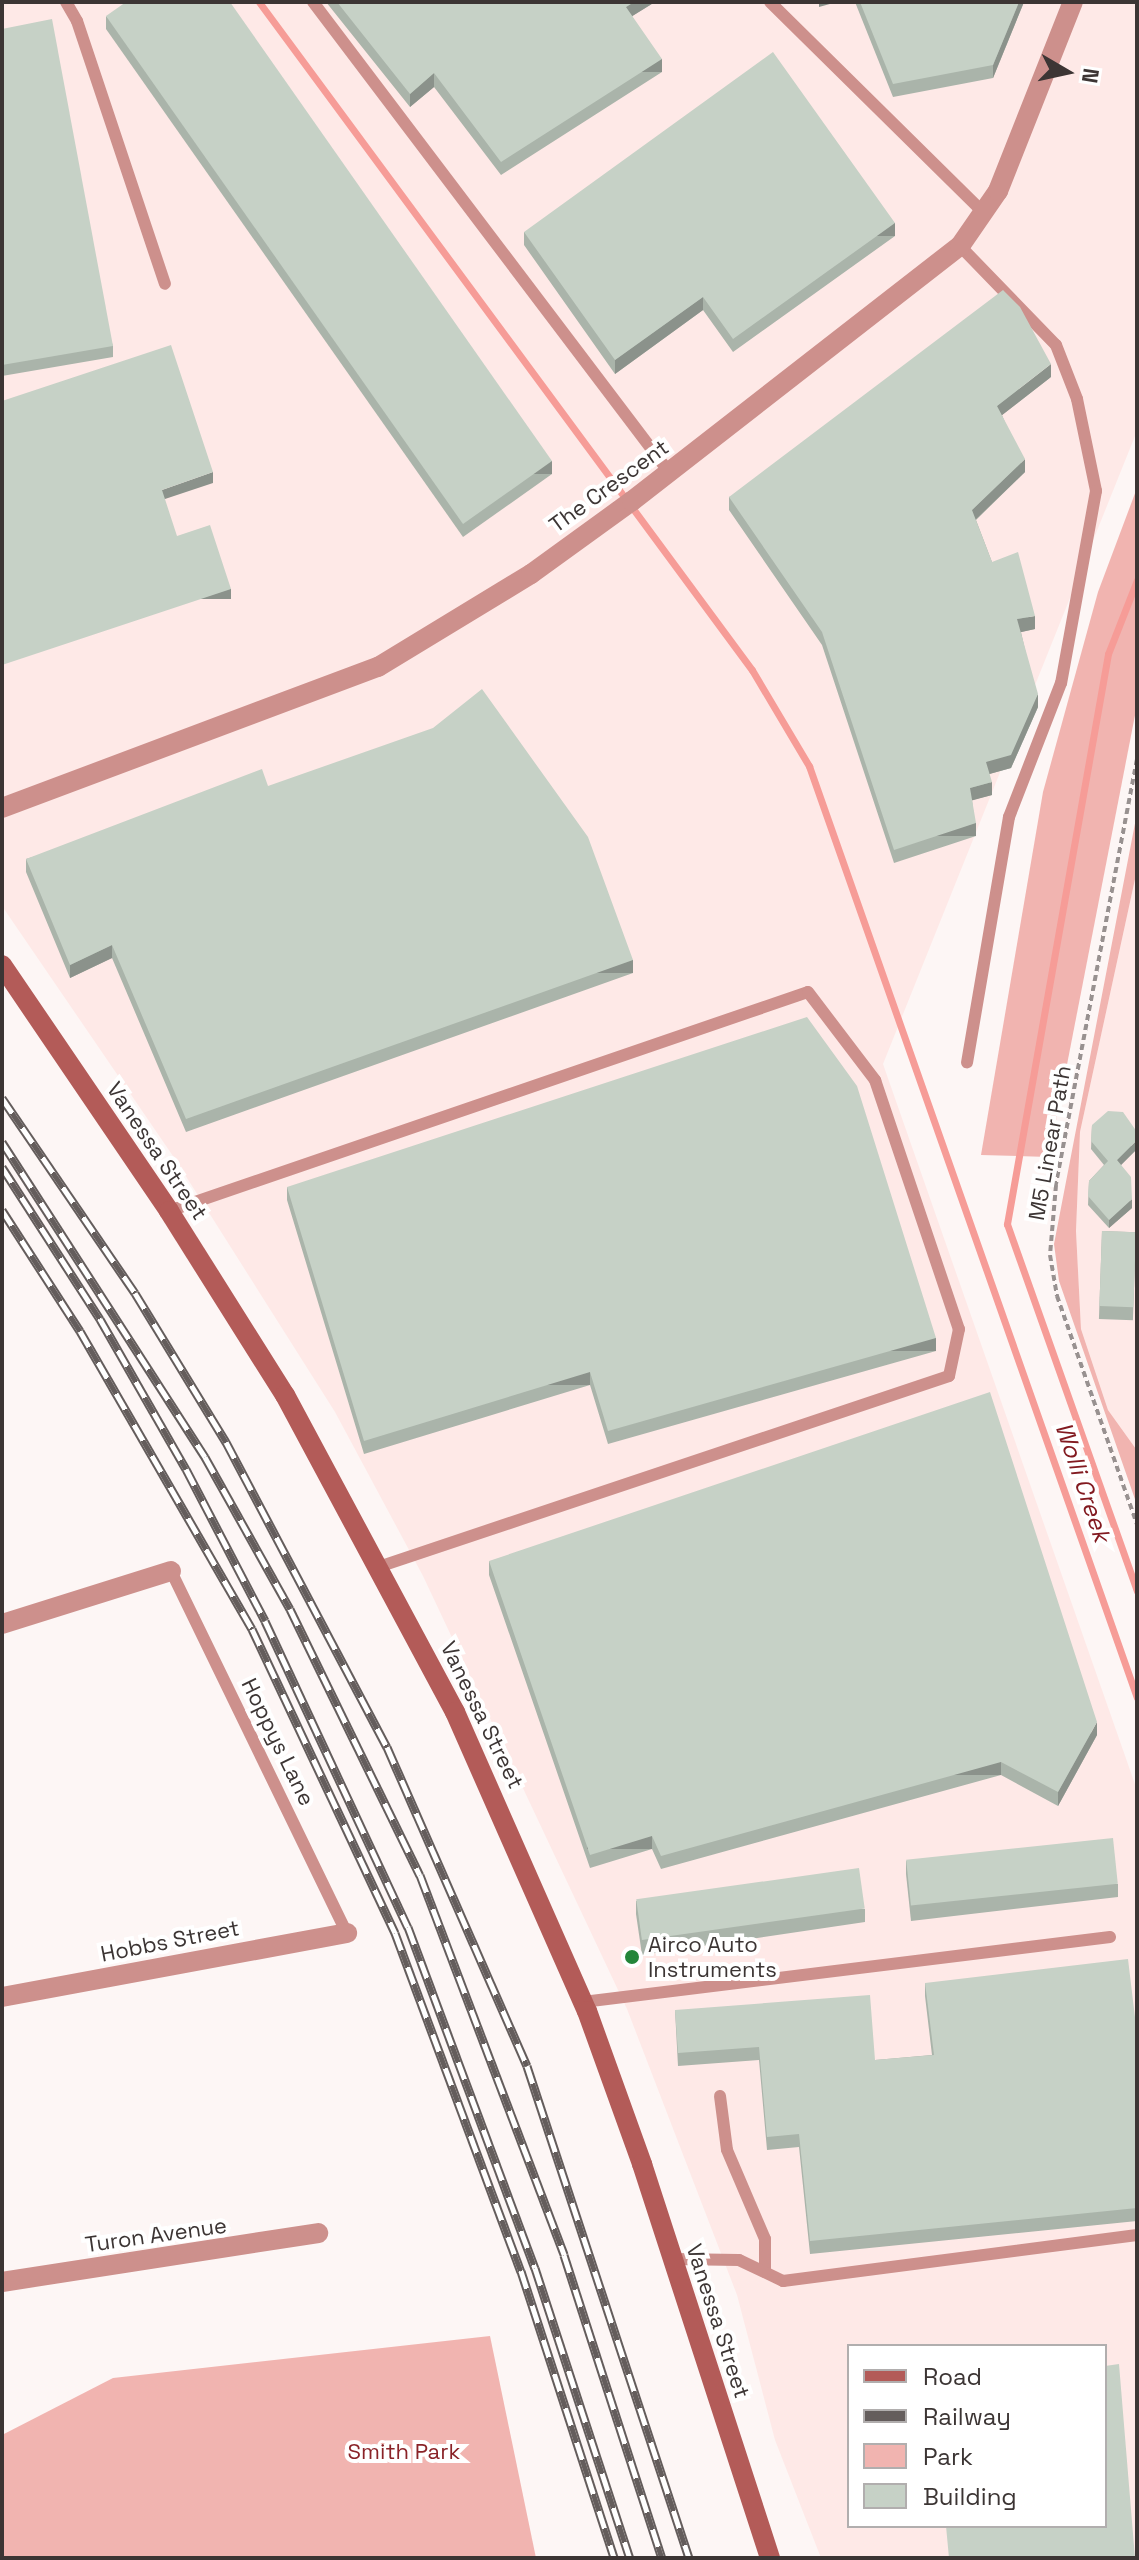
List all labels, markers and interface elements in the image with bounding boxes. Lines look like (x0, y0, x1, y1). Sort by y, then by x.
north arrow (1027, 32, 1107, 112)
text: N (1076, 66, 1106, 85)
street label: The Crescent (544, 434, 674, 538)
street label: M5 Linear Path (1023, 1063, 1077, 1223)
street label: Vanessa Street (101, 1077, 213, 1225)
water label: Wolli Creek (1049, 1418, 1117, 1546)
street label: Vanessa Street (435, 1637, 529, 1793)
street label: Hoppys Lane (236, 1674, 320, 1810)
street label: Hobbs Street (98, 1915, 242, 1967)
place label: Airco Auto Instruments (648, 1931, 777, 1982)
marker: Airco Auto Instruments (623, 1948, 641, 1966)
street label: Turon Avenue (83, 2212, 229, 2258)
street label: Vanessa Street (681, 2241, 755, 2401)
legend (847, 2344, 1107, 2528)
text: Road (923, 2361, 982, 2392)
text: Railway (923, 2401, 1011, 2432)
park label: Smith Park (348, 2439, 460, 2465)
text: Park (923, 2441, 973, 2472)
text: Building (923, 2481, 1017, 2512)

